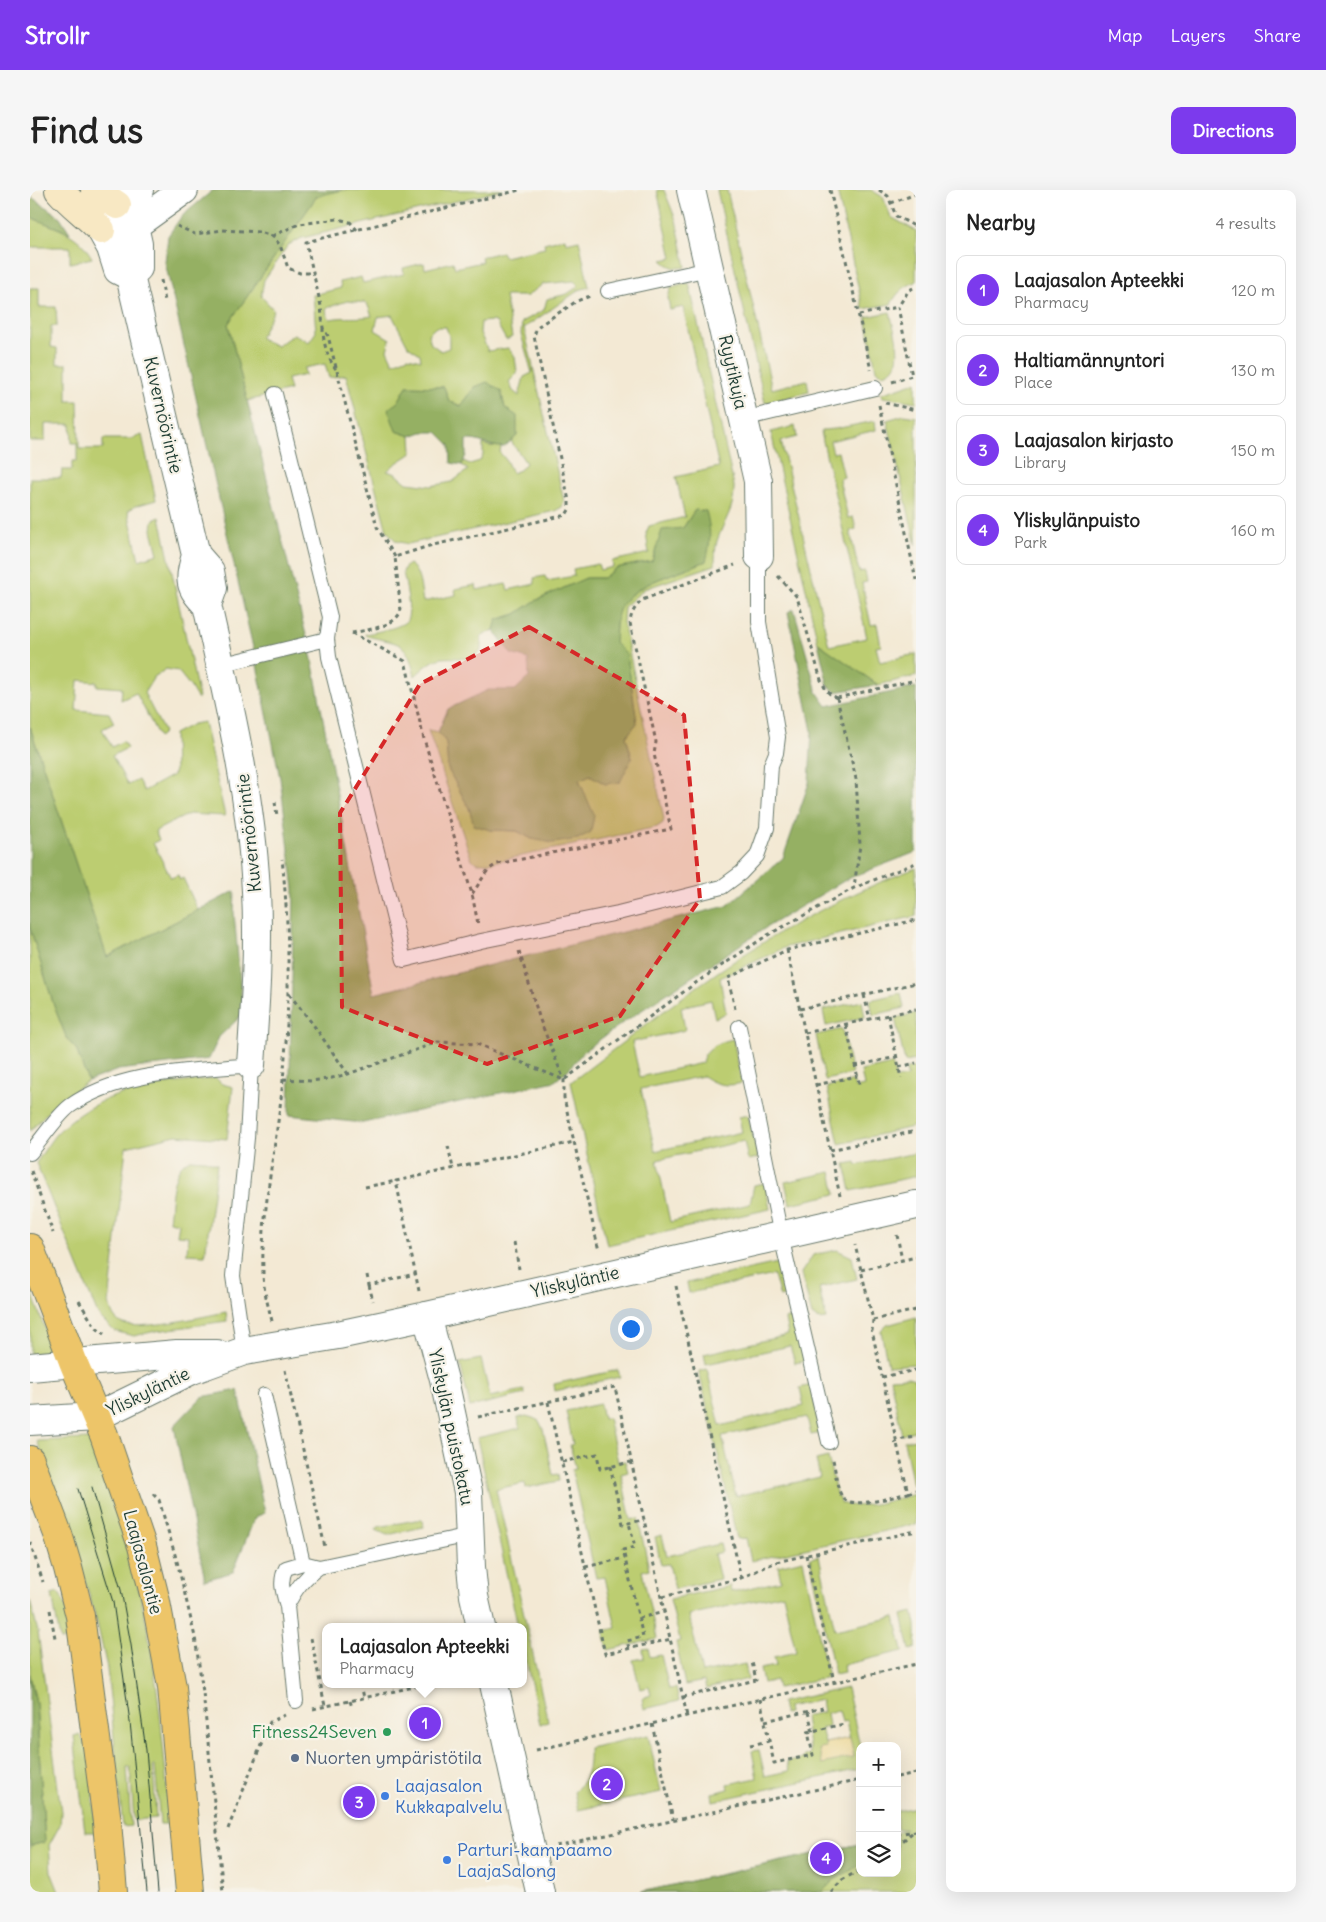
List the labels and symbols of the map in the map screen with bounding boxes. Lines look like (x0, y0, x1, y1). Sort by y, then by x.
street label: Ryytikuja (714, 332, 753, 411)
street label: Kuvernöörintie (139, 354, 188, 476)
street label: Kuvernöörintie (231, 773, 266, 894)
street label: Yliskyläntie (528, 1260, 621, 1303)
your location (618, 1316, 644, 1342)
street label: Yliskylän puistokatu (424, 1346, 479, 1507)
street label: Yliskyläntie (102, 1361, 193, 1422)
street label: Laajasalontie (119, 1507, 168, 1617)
pin: 1 (409, 1704, 441, 1742)
place label: Fitness24Seven (252, 1720, 377, 1743)
marker: Fitness24Seven (381, 1726, 393, 1738)
place label: Nuorten ympäristötila (305, 1746, 482, 1769)
marker: Nuorten ympäristötila (289, 1752, 301, 1764)
pin: 2 (591, 1765, 623, 1803)
place label: Laajasalon Kukkapalvelu (395, 1774, 503, 1818)
pin: 3 (343, 1783, 375, 1821)
marker: Laajasalon Kukkapalvelu (379, 1790, 391, 1802)
place label: Parturi-kampaamo LaajaSalong (457, 1838, 612, 1882)
pin: 4 (810, 1839, 842, 1877)
marker: Parturi-kampaamo LaajaSalong (441, 1854, 453, 1866)

